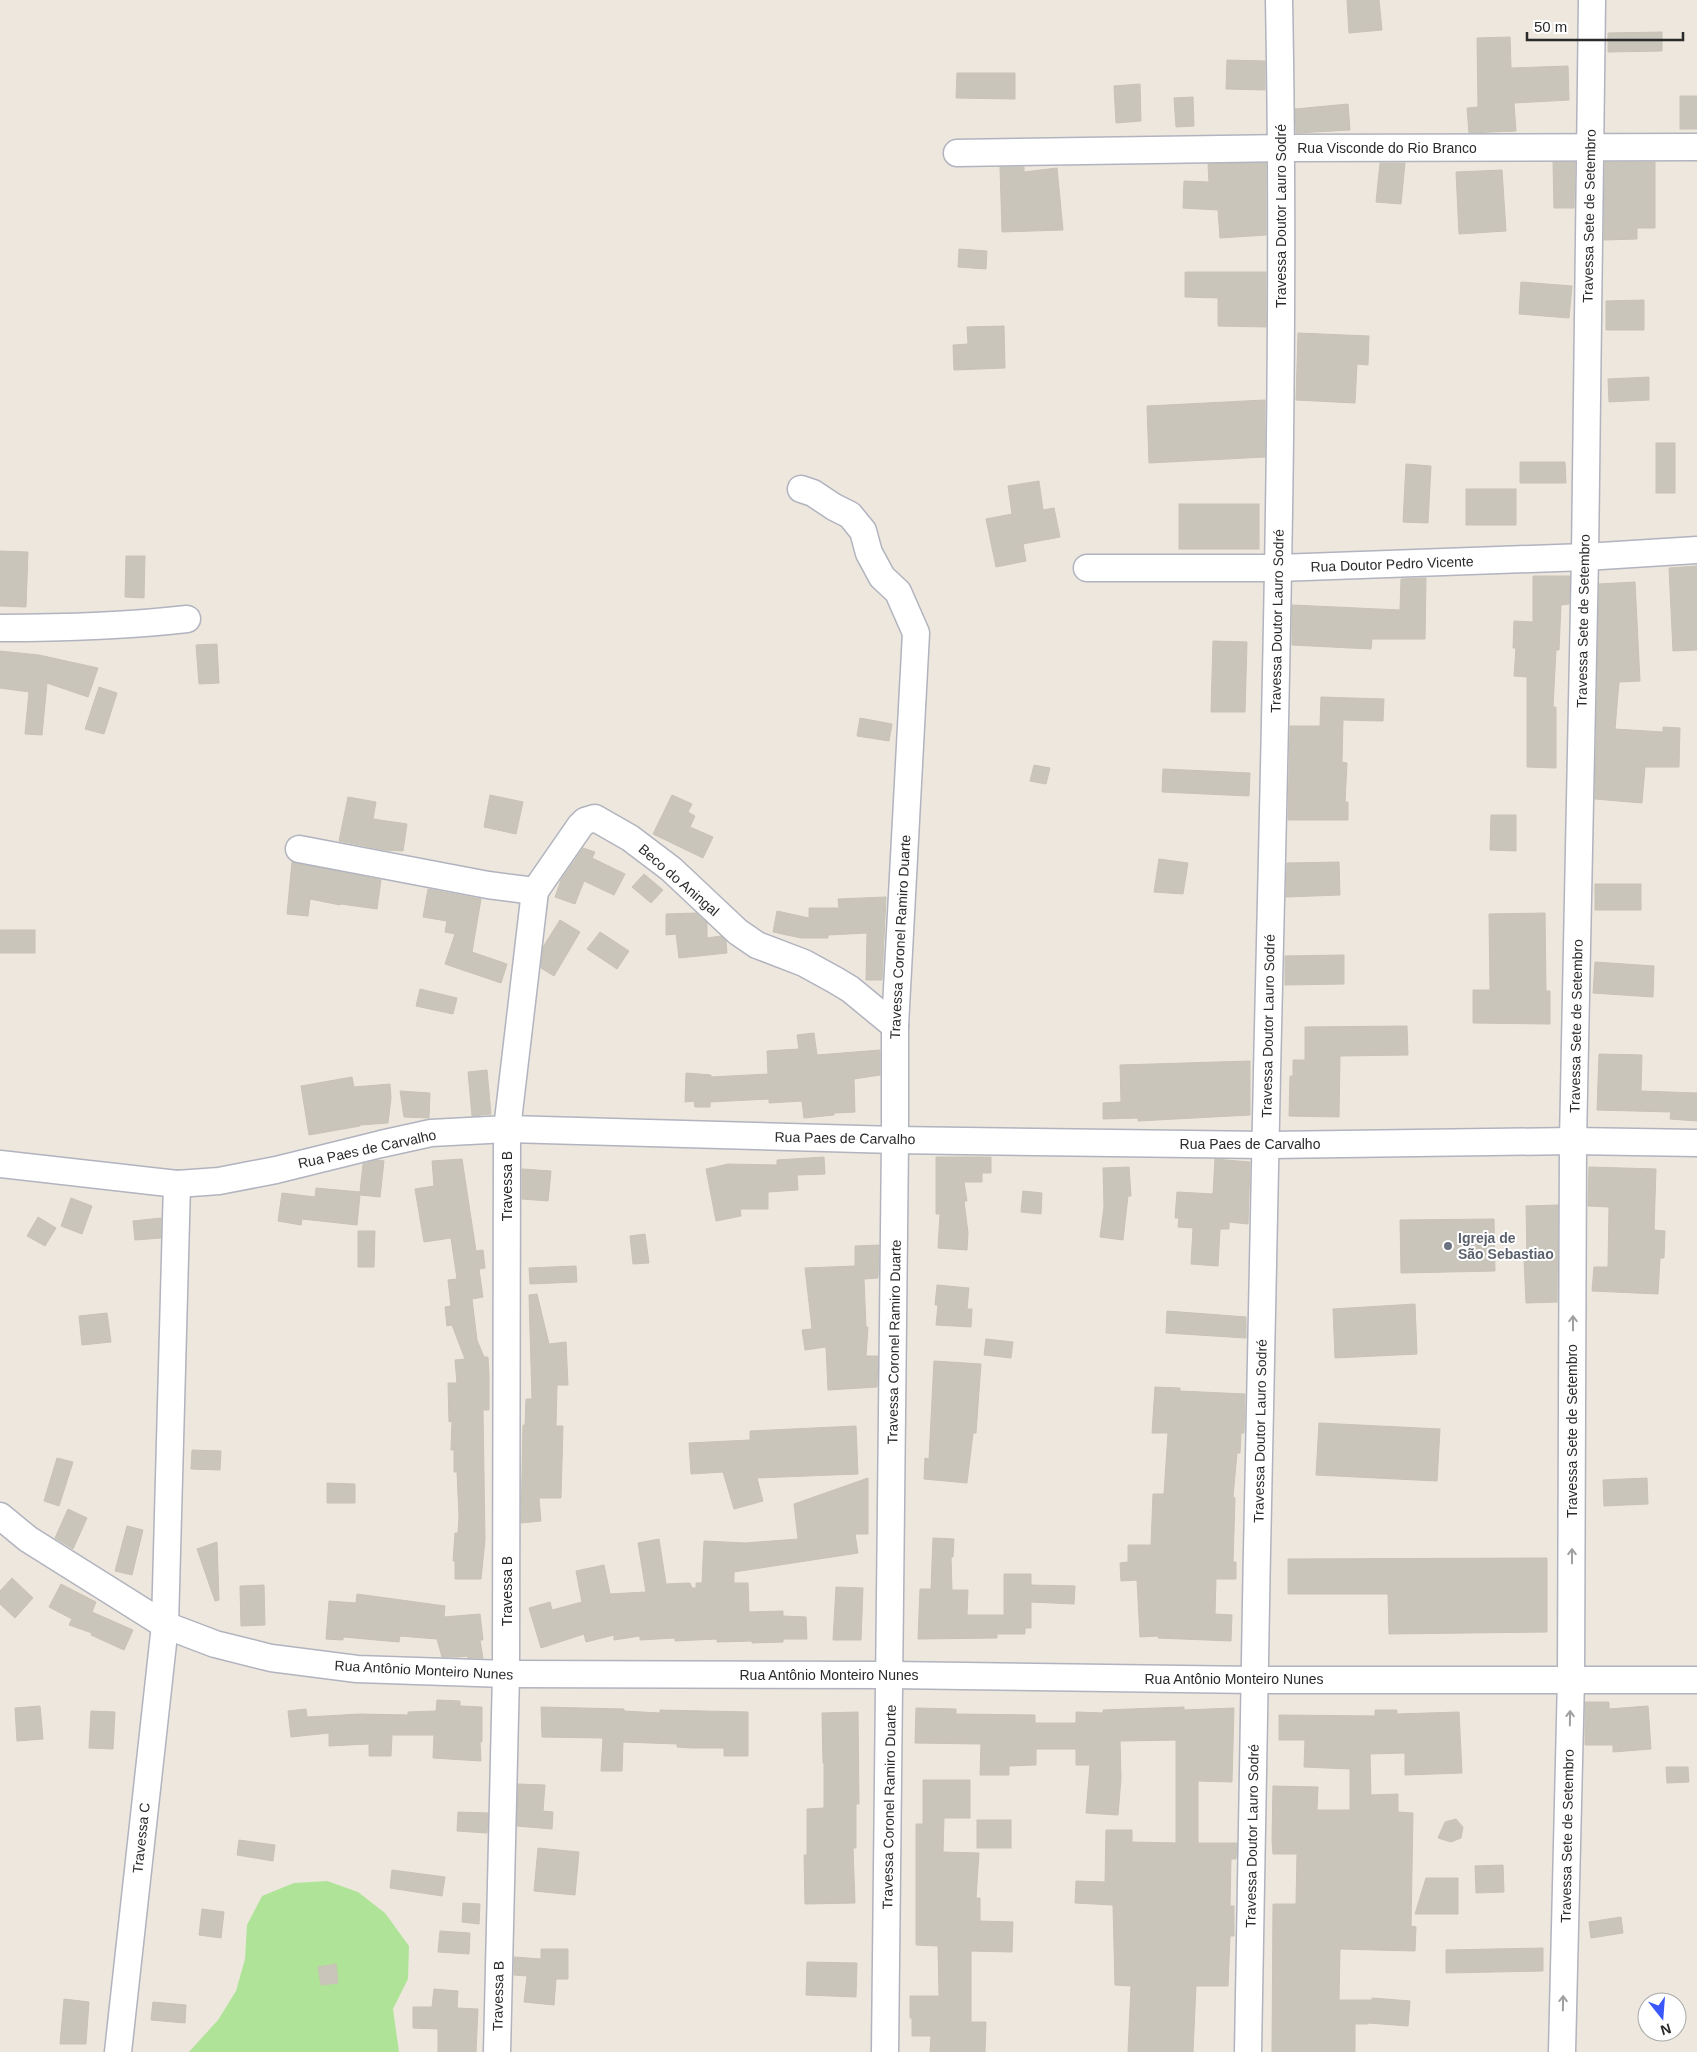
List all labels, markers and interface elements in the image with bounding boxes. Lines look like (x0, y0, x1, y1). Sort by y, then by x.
scale bar (1527, 10, 1683, 42)
text: 50 m (1534, 18, 1567, 35)
street label: Travessa Doutor Lauro Sodré (1273, 124, 1289, 308)
street label: Travessa Sete de Setembro (1579, 129, 1599, 303)
street label: Rua Visconde do Rio Branco (1297, 140, 1477, 156)
street label: Travessa Doutor Lauro Sodré (1267, 529, 1287, 713)
street label: Travessa Sete de Setembro (1573, 534, 1593, 708)
street label: Rua Doutor Pedro Vicente (1310, 553, 1474, 575)
street label: Travessa Coronel Ramiro Duarte (887, 834, 913, 1040)
street label: Beco do Aningal (636, 841, 722, 919)
street label: Travessa Doutor Lauro Sodré (1258, 934, 1278, 1118)
street label: Travessa Sete de Setembro (1566, 939, 1586, 1113)
street label: Rua Paes de Carvalho (296, 1126, 438, 1171)
street label: Rua Paes de Carvalho (774, 1129, 916, 1147)
street label: Rua Paes de Carvalho (1180, 1136, 1321, 1152)
street label: Travessa B (499, 1151, 515, 1221)
place label: Igreja de São Sebastiao (1458, 1230, 1554, 1262)
street label: Travessa Coronel Ramiro Duarte (884, 1239, 904, 1445)
marker: Igreja de São Sebastiao (1442, 1240, 1454, 1252)
one-way arrow (1568, 1316, 1578, 1332)
street label: Travessa Doutor Lauro Sodré (1250, 1339, 1270, 1523)
street label: Travessa Sete de Setembro (1564, 1344, 1580, 1518)
one-way arrow (1567, 1548, 1577, 1564)
street label: Travessa B (499, 1556, 515, 1626)
street label: Rua Antônio Monteiro Nunes (334, 1657, 514, 1683)
street label: Rua Antônio Monteiro Nunes (740, 1667, 919, 1683)
street label: Rua Antônio Monteiro Nunes (1145, 1671, 1324, 1687)
street label: Travessa Coronel Ramiro Duarte (879, 1704, 899, 1910)
one-way arrow (1565, 1711, 1575, 1727)
street label: Travessa Doutor Lauro Sodré (1242, 1744, 1262, 1928)
street label: Travessa Sete de Setembro (1557, 1749, 1577, 1923)
street label: Travessa C (129, 1802, 153, 1874)
street label: Travessa B (489, 1961, 507, 2031)
north arrow (1637, 1992, 1687, 2042)
one-way arrow (1558, 1996, 1568, 2012)
text: N (1659, 2020, 1673, 2039)

